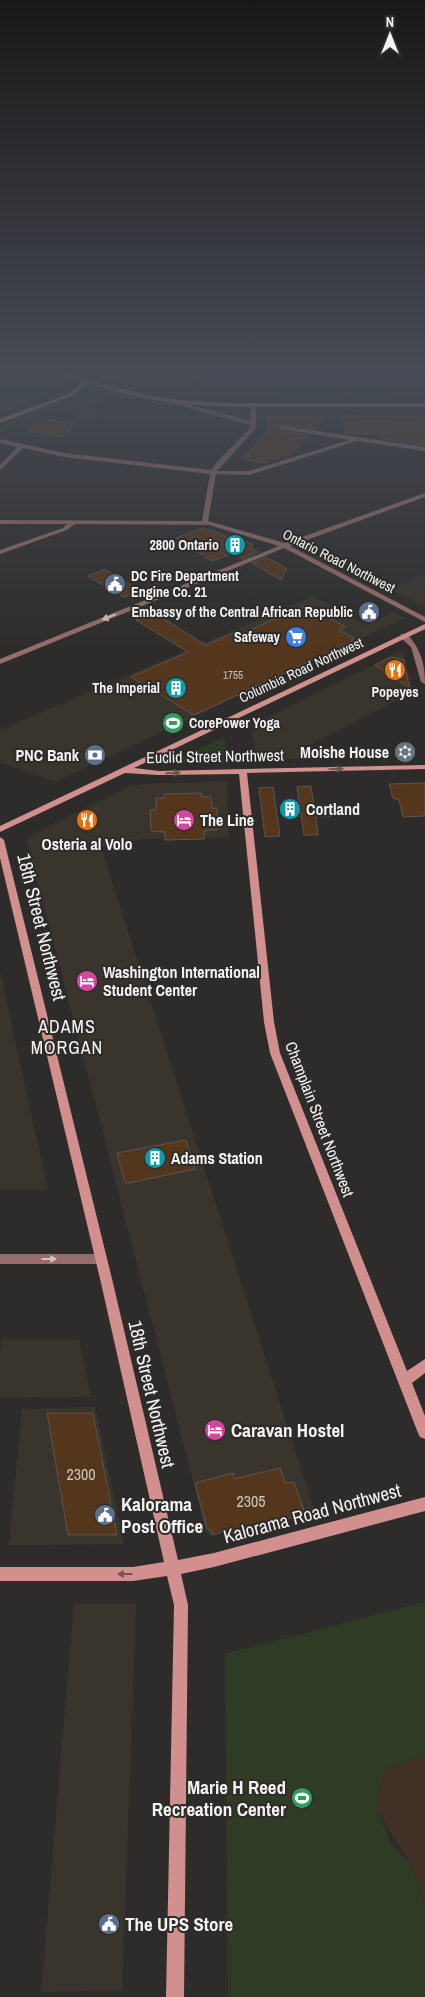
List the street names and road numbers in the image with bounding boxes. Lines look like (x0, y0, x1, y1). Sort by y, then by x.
street label: Ontario Road Northwest (280, 525, 398, 597)
street label: Columbia Road Northwest (236, 633, 366, 707)
street label: Euclid Street Northwest (146, 744, 284, 768)
street label: 18th Street Northwest (11, 851, 73, 1004)
street label: Champlain Street Northwest (280, 1038, 360, 1200)
street label: 18th Street Northwest (122, 1318, 182, 1471)
street label: Kalorama Road Northwest (220, 1477, 404, 1549)

